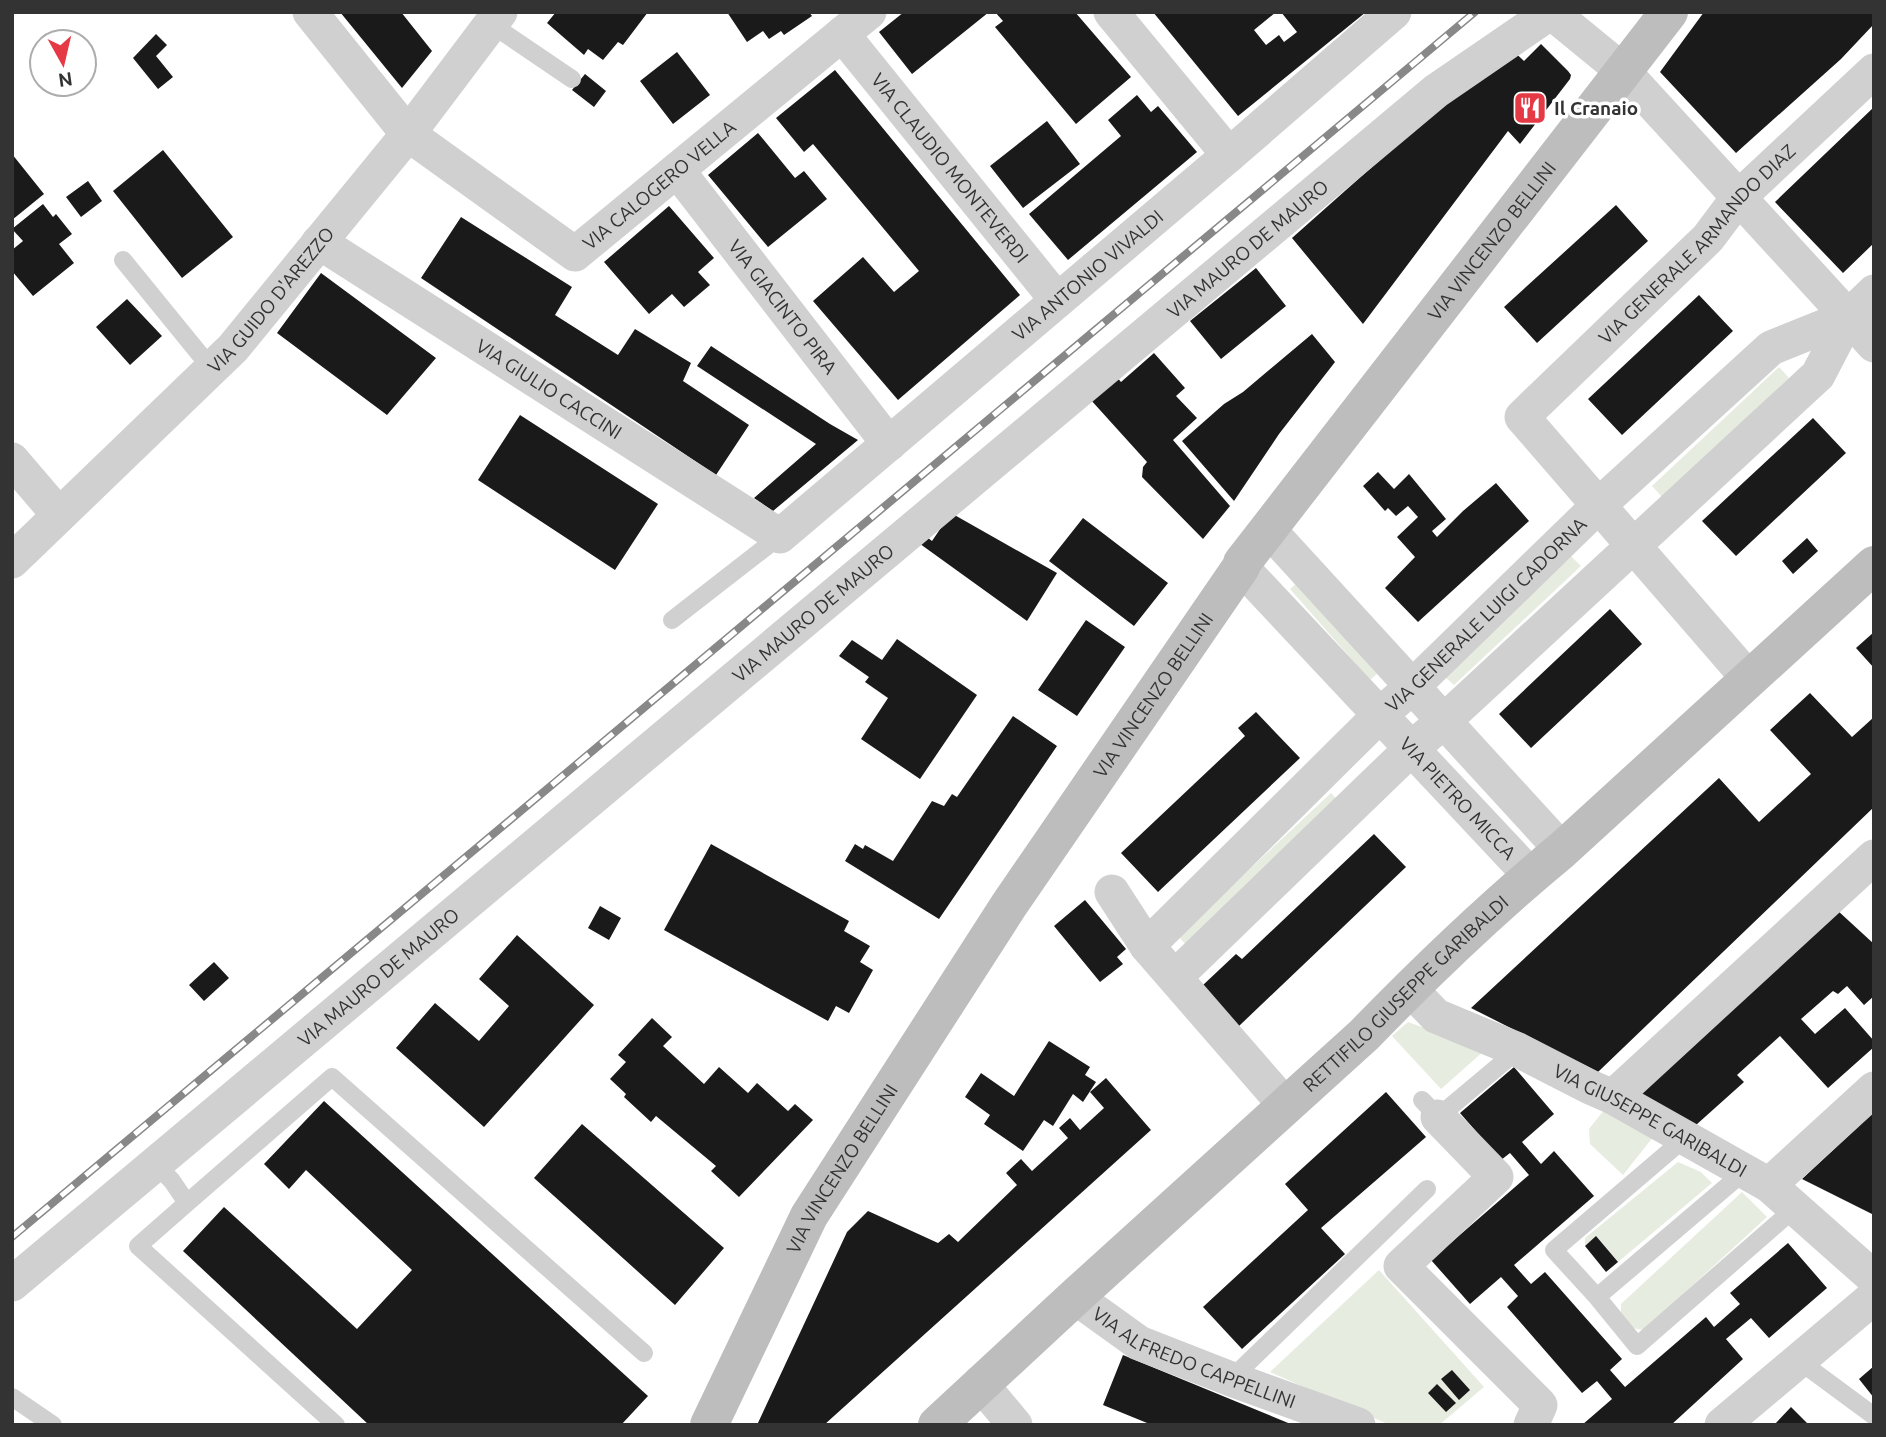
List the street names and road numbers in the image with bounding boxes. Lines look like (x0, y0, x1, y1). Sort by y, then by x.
street label: VIA CLAUDIO MONTEVERDI (867, 69, 1033, 267)
street label: VIA CALOGERO VELLA (578, 115, 740, 254)
street label: VIA GENERALE ARMANDO DIAZ (1594, 139, 1800, 348)
street label: VIA VINCENZO BELLINI (1423, 157, 1560, 325)
street label: VIA MAURO DE MAURO (1163, 175, 1333, 322)
street label: VIA ANTONIO VIVALDI (1008, 205, 1167, 345)
street label: VIA GUIDO D'AREZZO (203, 222, 338, 377)
street label: VIA GIACINTO PIRA (724, 235, 842, 379)
street label: VIA GIULIO CACCINI (472, 334, 626, 443)
street label: VIA GENERALE LUIGI CADORNA (1381, 512, 1591, 716)
street label: VIA MAURO DE MAURO (728, 539, 898, 687)
street label: VIA VINCENZO BELLINI (1089, 608, 1217, 782)
street label: VIA PIETRO MICCA (1395, 733, 1521, 864)
street label: RETTIFILO GIUSEPPE GARIBALDI (1298, 891, 1513, 1096)
street label: VIA MAURO DE MAURO (293, 903, 463, 1051)
street label: VIA GIUSEPPE GARIBALDI (1550, 1059, 1751, 1181)
street label: VIA VINCENZO BELLINI (782, 1080, 902, 1257)
street label: VIA ALFREDO CAPPELLINI (1088, 1302, 1299, 1413)

